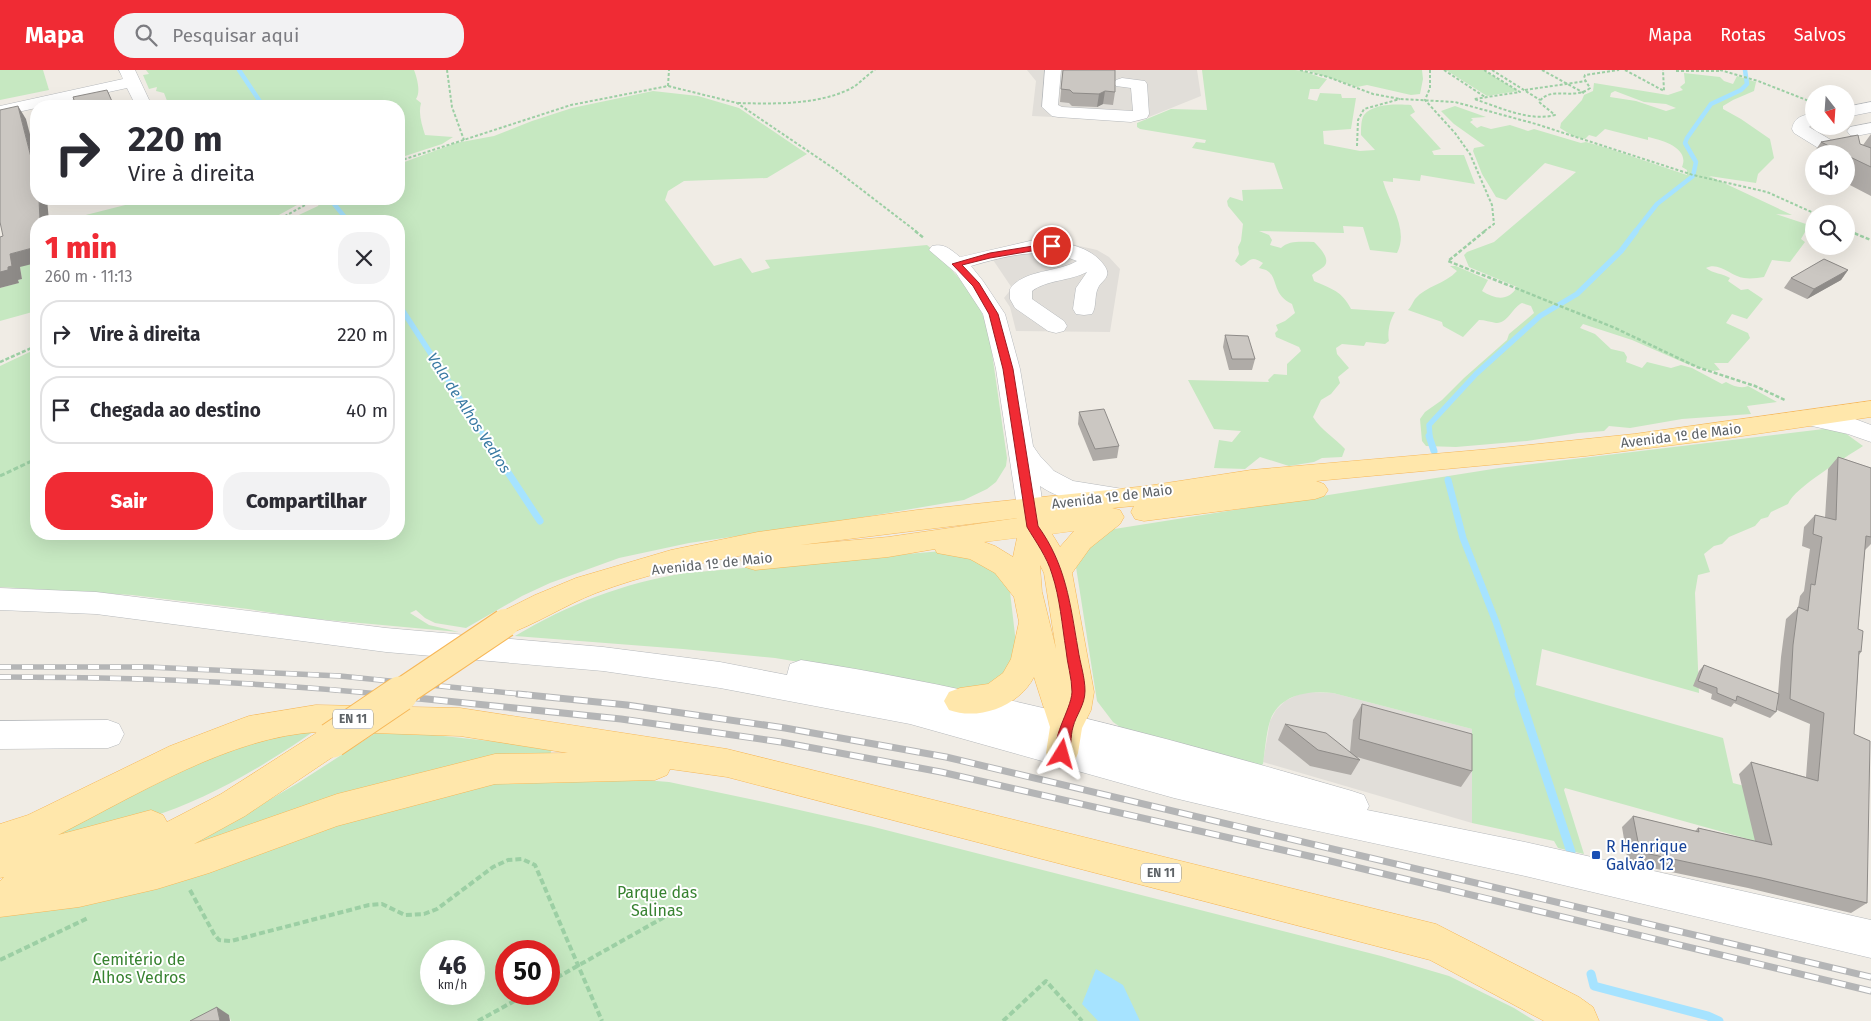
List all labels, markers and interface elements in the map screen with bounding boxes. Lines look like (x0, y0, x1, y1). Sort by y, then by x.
search box (114, 13, 464, 58)
text: Mapa (25, 21, 84, 49)
icon: search (132, 21, 160, 49)
text: Pesquisar aqui (172, 24, 299, 47)
text: Mapa (1648, 24, 1692, 46)
text: Rotas (1720, 24, 1766, 46)
text: Salvos (1794, 24, 1846, 46)
north arrow (1805, 85, 1855, 135)
map controls (1805, 85, 1855, 255)
text: 220 m (128, 118, 223, 160)
icon: right (45, 120, 110, 185)
button: sound (1805, 145, 1855, 195)
text: Vire à direita (128, 160, 255, 187)
button: search (1805, 205, 1855, 255)
pin (1031, 225, 1073, 267)
text: 1 min (45, 230, 117, 266)
button: close (338, 232, 390, 284)
icon: arrive (1038, 232, 1066, 260)
text: 260 m · 11:13 (45, 267, 132, 286)
icon: right (47, 320, 75, 348)
text: Vire à direita (90, 323, 200, 346)
text: 220 m (337, 323, 388, 346)
water label: Vala de Alhos Vedros (423, 349, 515, 477)
icon: arrive (47, 396, 75, 424)
text: Chegada ao destino (90, 399, 261, 422)
text: 40 m (346, 399, 388, 422)
street label: Avenida 1º de Maio (1620, 420, 1742, 452)
button: Sair (45, 472, 213, 530)
button: Compartilhar (223, 472, 390, 530)
street label: Avenida 1º de Maio (1051, 481, 1173, 513)
street label: Avenida 1º de Maio (651, 549, 773, 579)
road number: EN 11 (333, 710, 373, 729)
position arrow (1035, 727, 1087, 779)
place label: R Henrique Galvão 12 (1606, 837, 1687, 874)
marker: R Henrique Galvão 12 (1590, 849, 1602, 861)
road number: EN 11 (1141, 864, 1181, 882)
park label: Parque das Salinas (617, 883, 697, 920)
speed limit sign: 50 (495, 940, 560, 1005)
park label: Cemitério de Alhos Vedros (92, 950, 186, 987)
text: 46 (438, 951, 467, 981)
text: km/h (438, 978, 467, 992)

